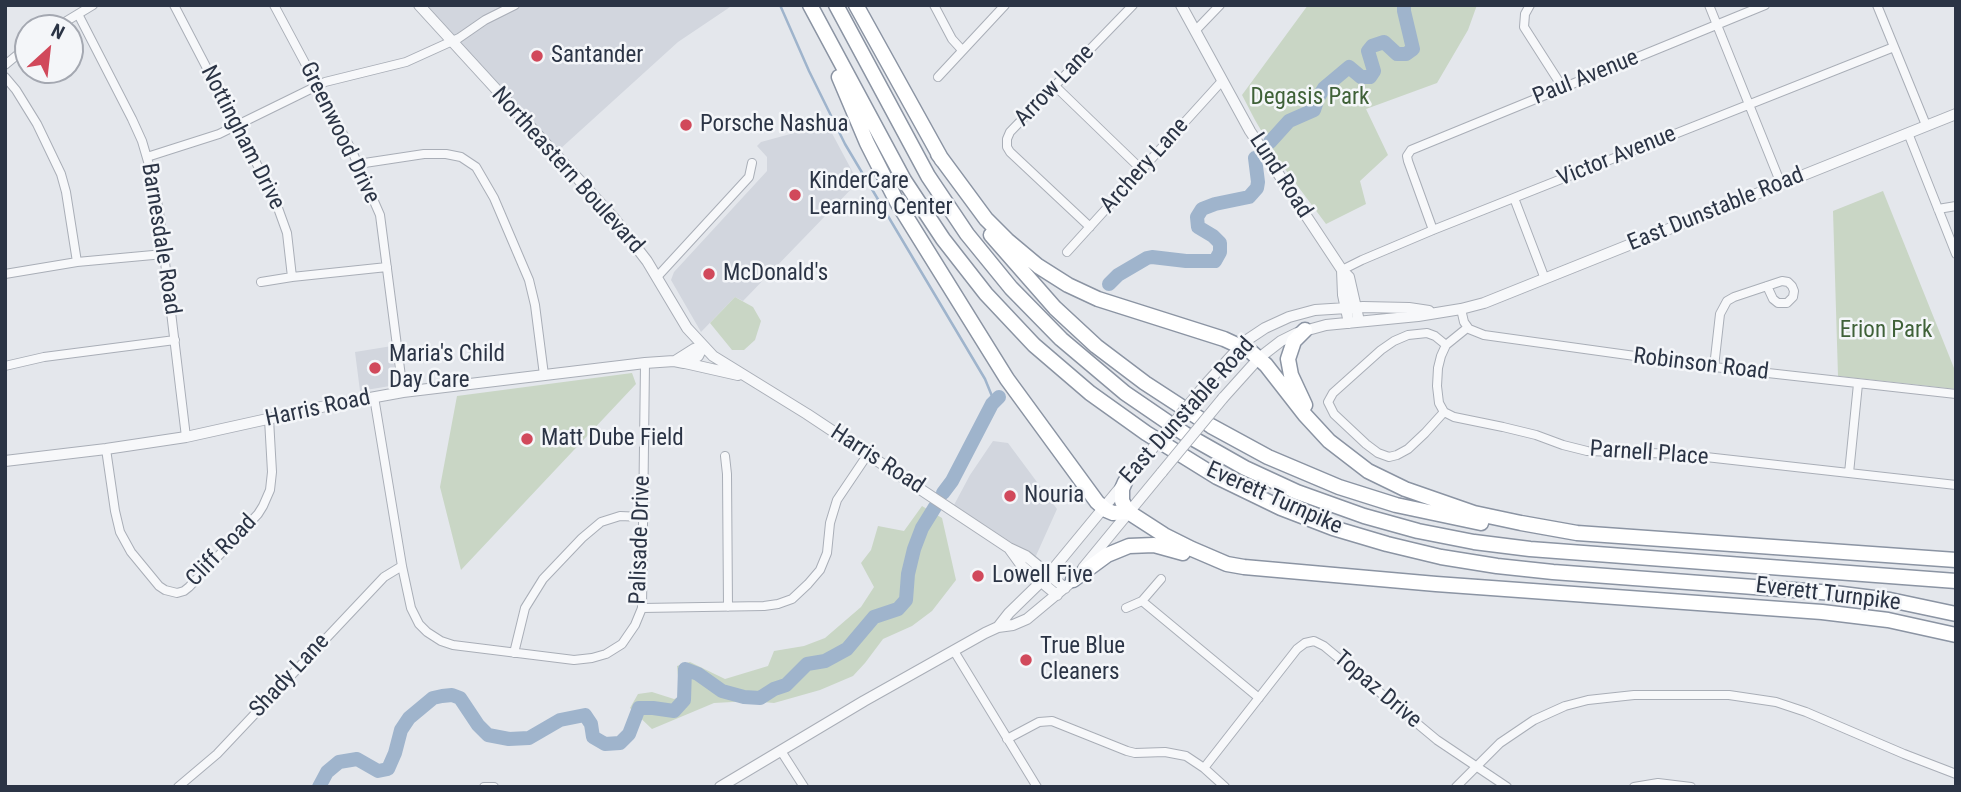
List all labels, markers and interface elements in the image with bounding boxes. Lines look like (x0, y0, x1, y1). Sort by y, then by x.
north arrow (14, 14, 84, 84)
text: N (47, 19, 68, 45)
street label: Arrow Lane (1009, 39, 1101, 133)
place label: Santander (551, 42, 643, 70)
street label: Paul Avenue (1529, 44, 1643, 112)
marker: Santander (529, 48, 545, 64)
street label: Greenwood Drive (293, 58, 385, 208)
street label: Nottingham Drive (194, 61, 290, 215)
street label: Northeastern Boulevard (485, 82, 649, 260)
park label: Degasis Park (1251, 84, 1369, 112)
place label: Porsche Nashua (700, 111, 848, 139)
street label: Archery Lane (1095, 113, 1195, 219)
marker: Porsche Nashua (678, 117, 694, 133)
street label: Victor Avenue (1554, 121, 1680, 193)
street label: Lund Road (1242, 128, 1318, 224)
street label: Barnesdale Road (134, 161, 186, 317)
street label: East Dunstable Road (1624, 162, 1808, 258)
place label: KinderCare Learning Center (809, 168, 952, 222)
marker: KinderCare Learning Center (787, 187, 803, 203)
place label: McDonald's (723, 260, 828, 288)
marker: McDonald's (701, 266, 717, 282)
park label: Erion Park (1840, 317, 1932, 345)
street label: East Dunstable Road (1115, 332, 1261, 490)
place label: Maria's Child Day Care (389, 341, 505, 395)
street label: Robinson Road (1632, 343, 1770, 387)
marker: Maria's Child Day Care (367, 360, 383, 376)
street label: Harris Road (263, 384, 373, 434)
street label: Harris Road (825, 419, 929, 501)
place label: Matt Dube Field (541, 425, 684, 453)
marker: Matt Dube Field (519, 431, 535, 447)
street label: Parnell Place (1589, 436, 1709, 472)
street label: Everett Turnpike (1202, 457, 1346, 541)
street label: Palisade Drive (625, 475, 657, 605)
place label: Nouria (1024, 482, 1084, 510)
marker: Nouria (1002, 488, 1018, 504)
street label: Cliff Road (181, 509, 263, 593)
place label: Lowell Five (992, 562, 1093, 590)
marker: Lowell Five (970, 568, 986, 584)
street label: Everett Turnpike (1754, 572, 1902, 618)
street label: Shady Lane (244, 628, 336, 724)
place label: True Blue Cleaners (1040, 633, 1125, 687)
street label: Topaz Drive (1328, 645, 1426, 735)
marker: True Blue Cleaners (1018, 652, 1034, 668)

